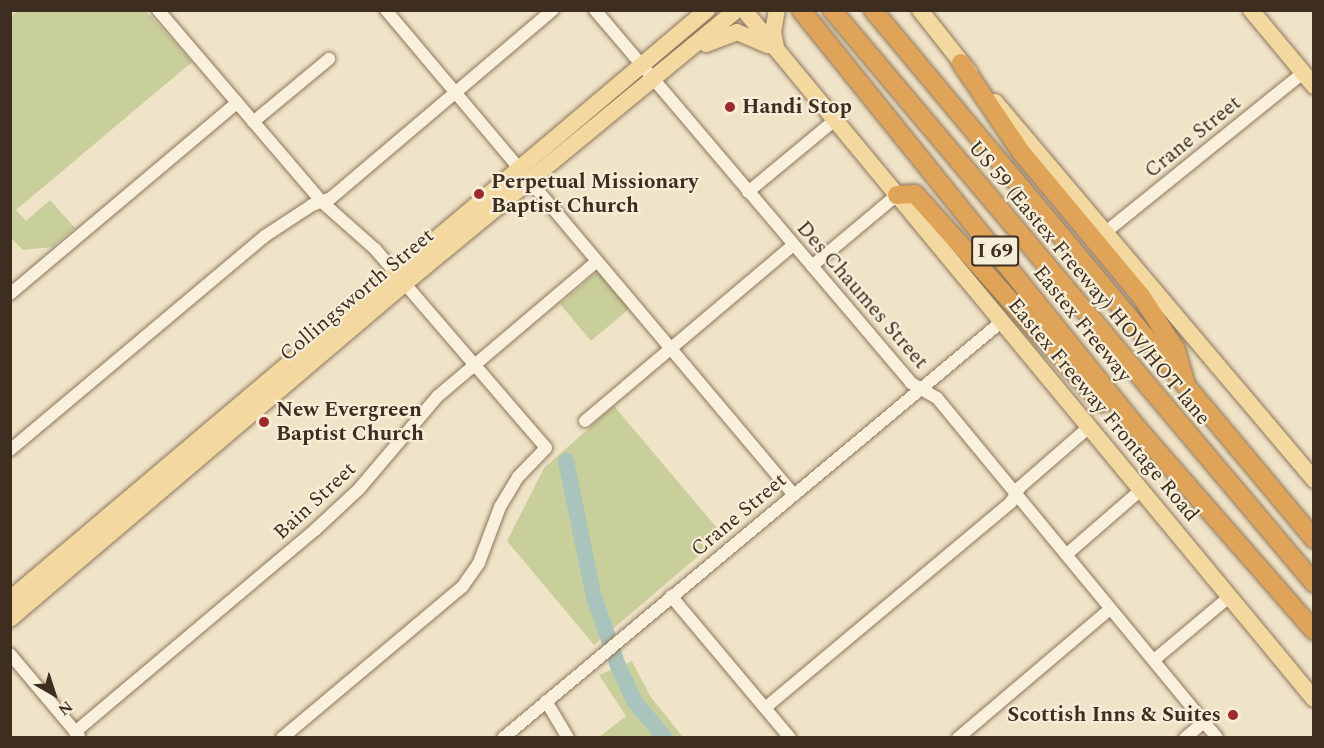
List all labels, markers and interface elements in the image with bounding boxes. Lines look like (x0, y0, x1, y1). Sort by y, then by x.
street label: Crane Street (1140, 90, 1246, 184)
place label: Handi Stop (742, 94, 852, 120)
marker: Handi Stop (723, 100, 737, 114)
street label: US 59 (Eastex Freeway) HOV/HOT lane (962, 136, 1216, 430)
place label: Perpetual Missionary Baptist Church (491, 169, 698, 219)
marker: Perpetual Missionary Baptist Church (472, 187, 486, 201)
street label: Des Chaumes Street (791, 216, 933, 374)
street label: Collingsworth Street (275, 223, 439, 367)
road number: I 69 (971, 234, 1019, 268)
street label: Eastex Freeway (1027, 261, 1137, 387)
street label: Eastex Freeway Frontage Road (1002, 293, 1204, 527)
place label: New Evergreen Baptist Church (276, 397, 424, 447)
marker: New Evergreen Baptist Church (257, 415, 271, 429)
street label: Bain Street (269, 457, 361, 545)
street label: Crane Street (686, 468, 792, 562)
north arrow (24, 664, 84, 724)
text: N (53, 695, 78, 721)
place label: Scottish Inns & Suites (1007, 702, 1221, 728)
marker: Scottish Inns & Suites (1226, 708, 1240, 722)

